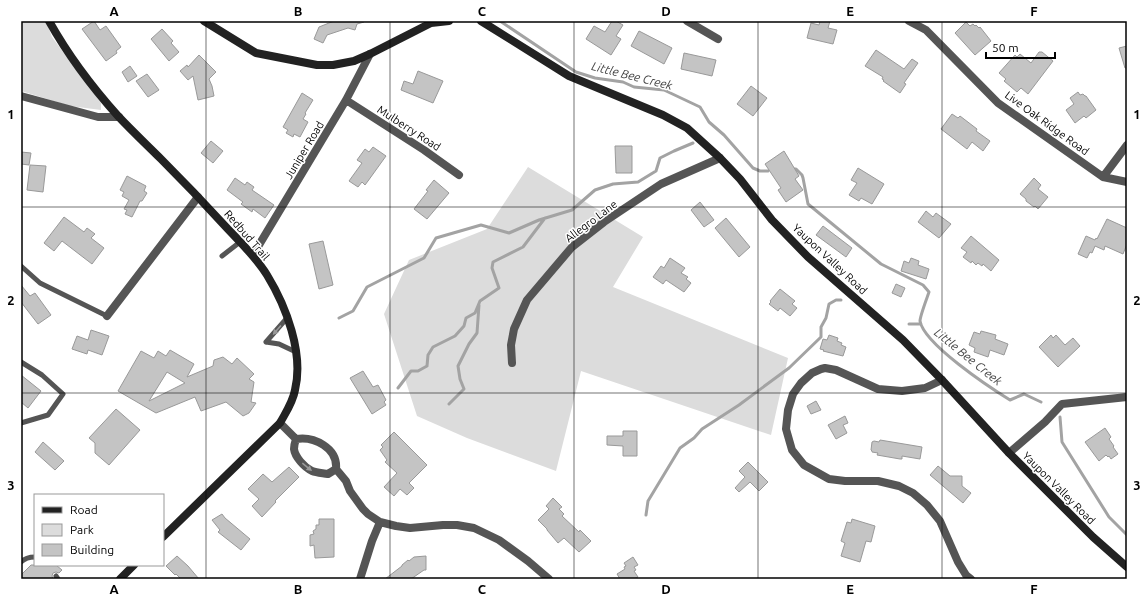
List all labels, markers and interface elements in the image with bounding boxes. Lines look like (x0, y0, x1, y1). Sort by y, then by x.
text: A (109, 4, 119, 18)
text: B (294, 4, 303, 18)
text: C (478, 4, 487, 18)
text: D (661, 4, 671, 18)
text: E (846, 4, 854, 18)
text: F (1030, 4, 1038, 18)
scale bar (986, 34, 1055, 60)
text: 50 m (992, 41, 1019, 54)
water label: Little Bee Creek (590, 59, 675, 92)
street label: Live Oak Ridge Road (1003, 89, 1091, 157)
street label: Mulberry Road (375, 103, 443, 153)
text: 1 (7, 107, 15, 121)
text: 1 (1133, 107, 1141, 121)
street label: Juniper Road (282, 119, 326, 181)
street label: Allegro Lane (563, 198, 619, 244)
street label: Redbud Trail (222, 208, 272, 262)
street label: Yaupon Valley Road (790, 222, 870, 296)
text: 2 (7, 293, 15, 307)
text: 2 (1133, 293, 1141, 307)
one-way arrow (272, 325, 281, 335)
water label: Little Bee Creek (932, 325, 1005, 388)
street label: Yaupon Valley Road (1020, 449, 1098, 527)
one-way arrow (301, 462, 312, 471)
text: 3 (7, 478, 15, 492)
text: 3 (1133, 478, 1141, 492)
legend (34, 494, 164, 566)
text: Road (70, 503, 98, 516)
text: Park (70, 523, 94, 536)
text: Building (70, 543, 114, 556)
text: A (109, 582, 119, 596)
text: B (294, 582, 303, 596)
text: C (478, 582, 487, 596)
text: D (661, 582, 671, 596)
text: E (846, 582, 854, 596)
text: F (1030, 582, 1038, 596)

